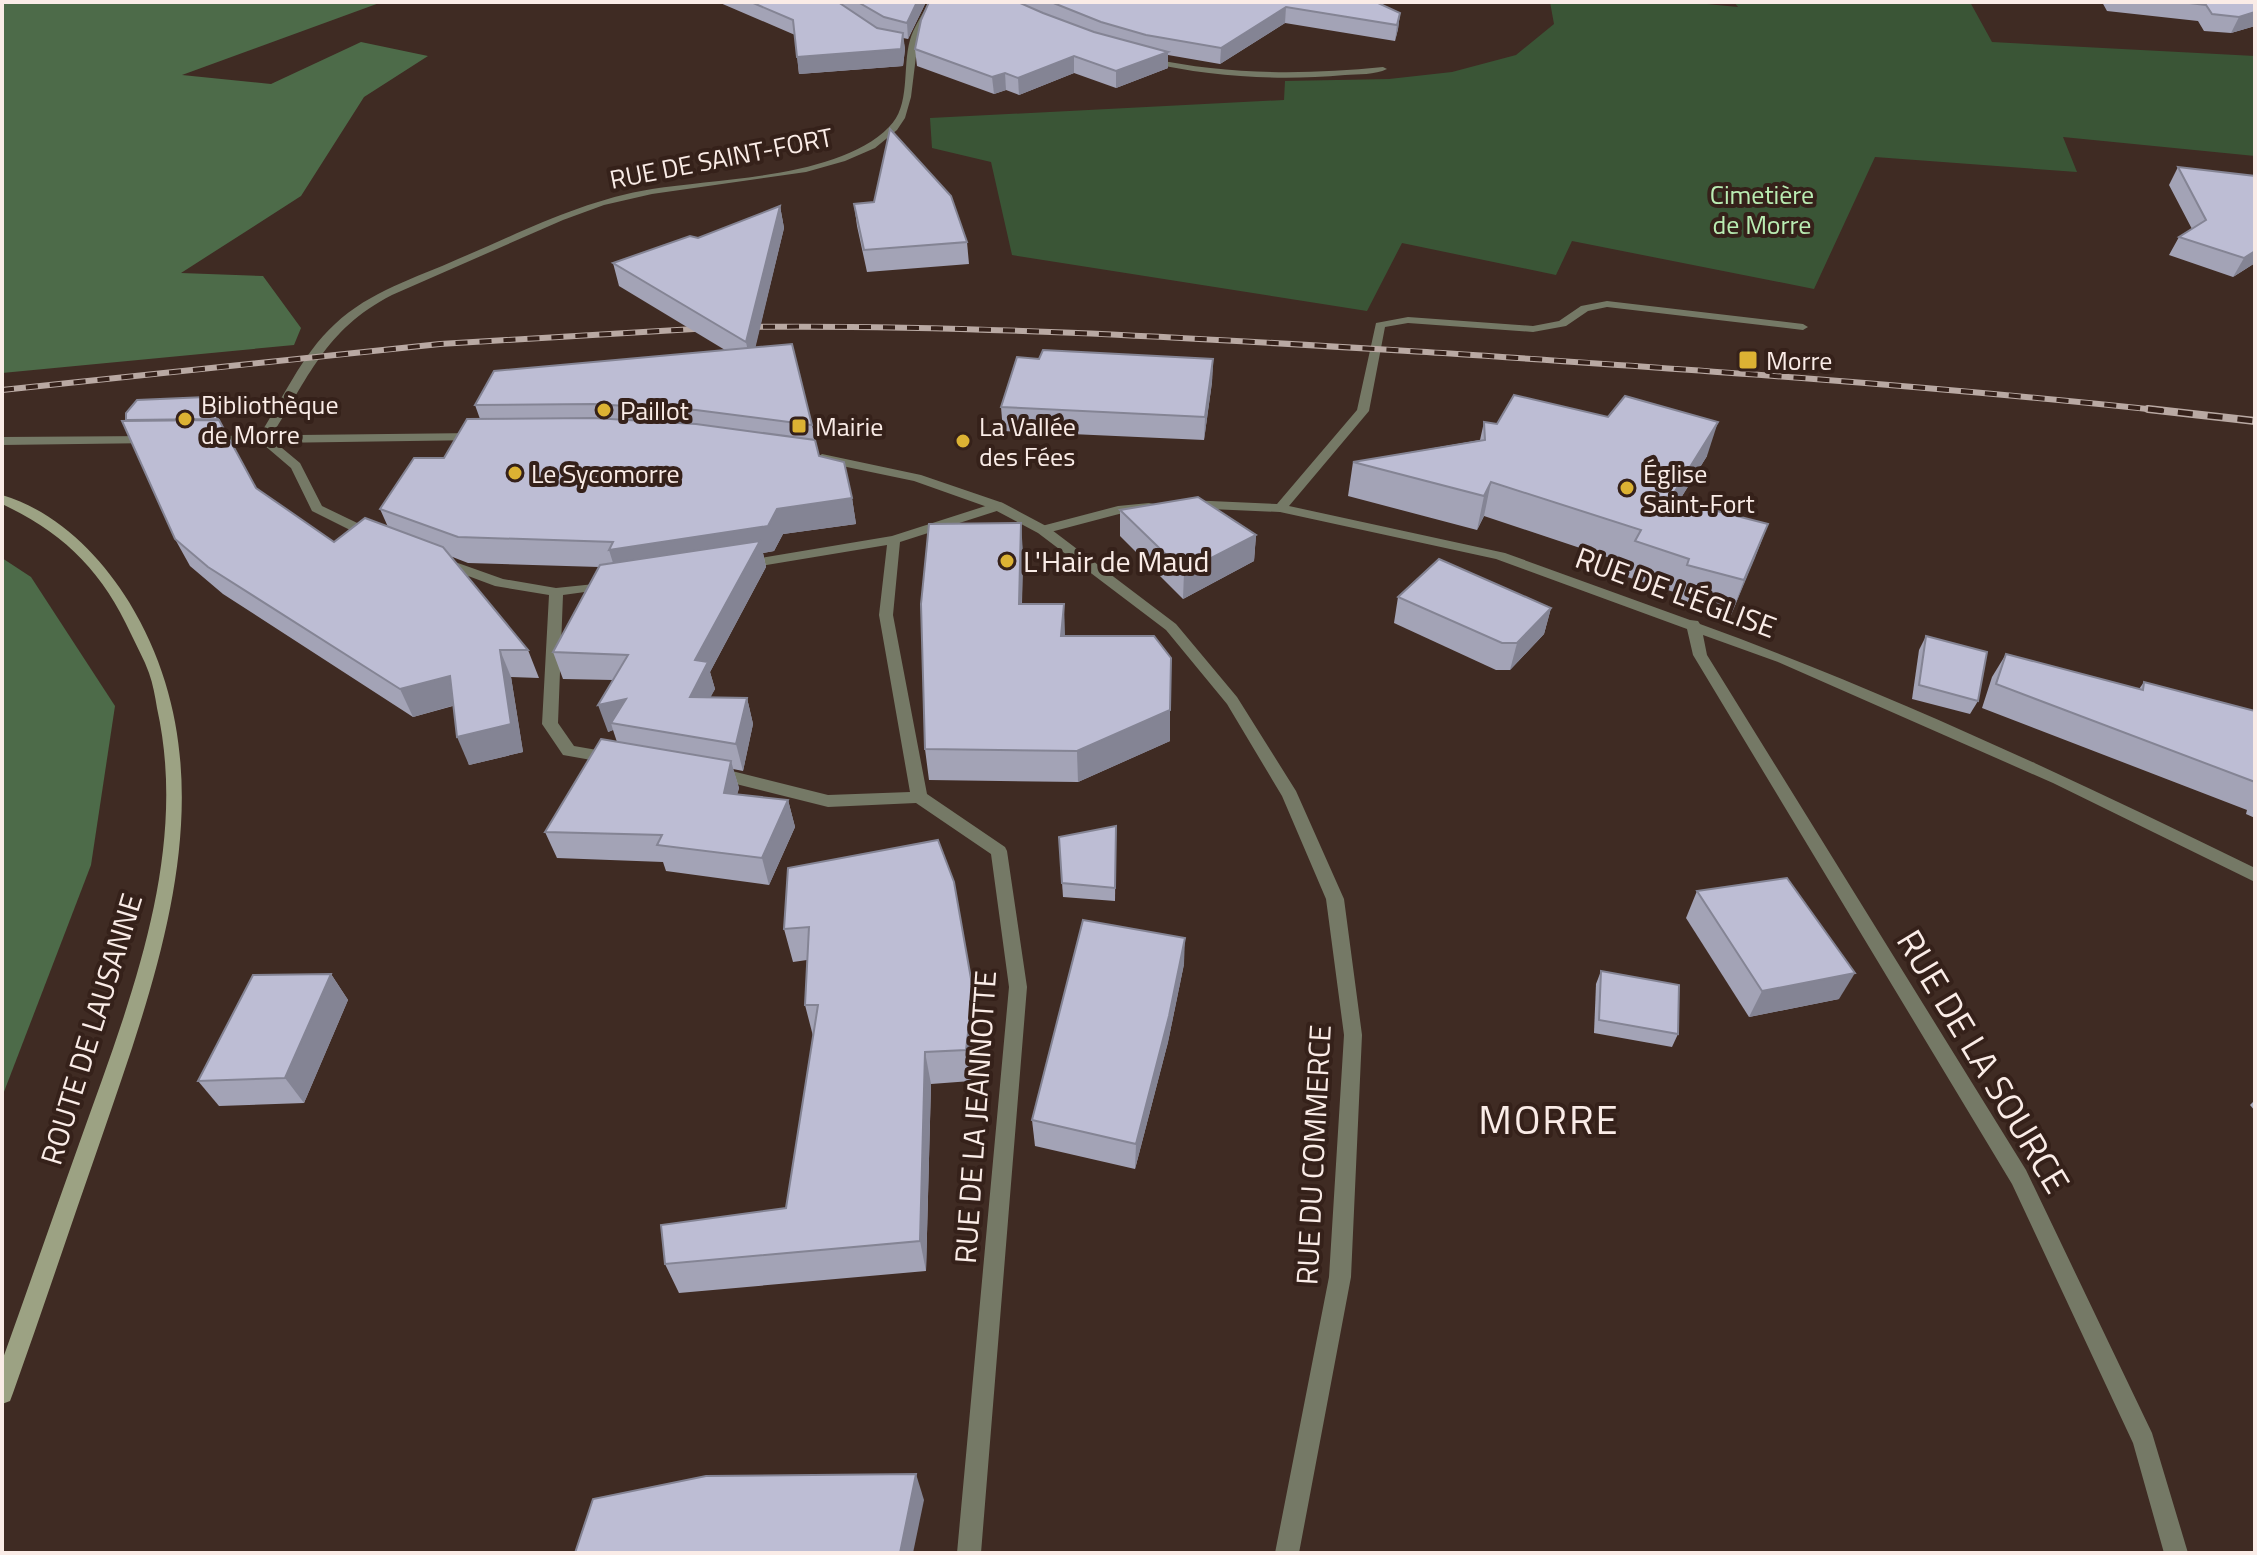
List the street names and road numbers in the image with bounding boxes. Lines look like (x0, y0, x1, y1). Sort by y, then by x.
street label: RUE DE SAINT-FORT (606, 117, 836, 199)
street label: RUE DE L'ÉGLISE (1569, 534, 1783, 650)
street label: ROUTE DE LAUSANNE (28, 888, 154, 1170)
street label: RUE DE LA SOURCE (1883, 919, 2085, 1203)
street label: RUE DE LA JEANNOTTE (942, 969, 1008, 1265)
street label: RUE DU COMMERCE (1283, 1024, 1343, 1286)

